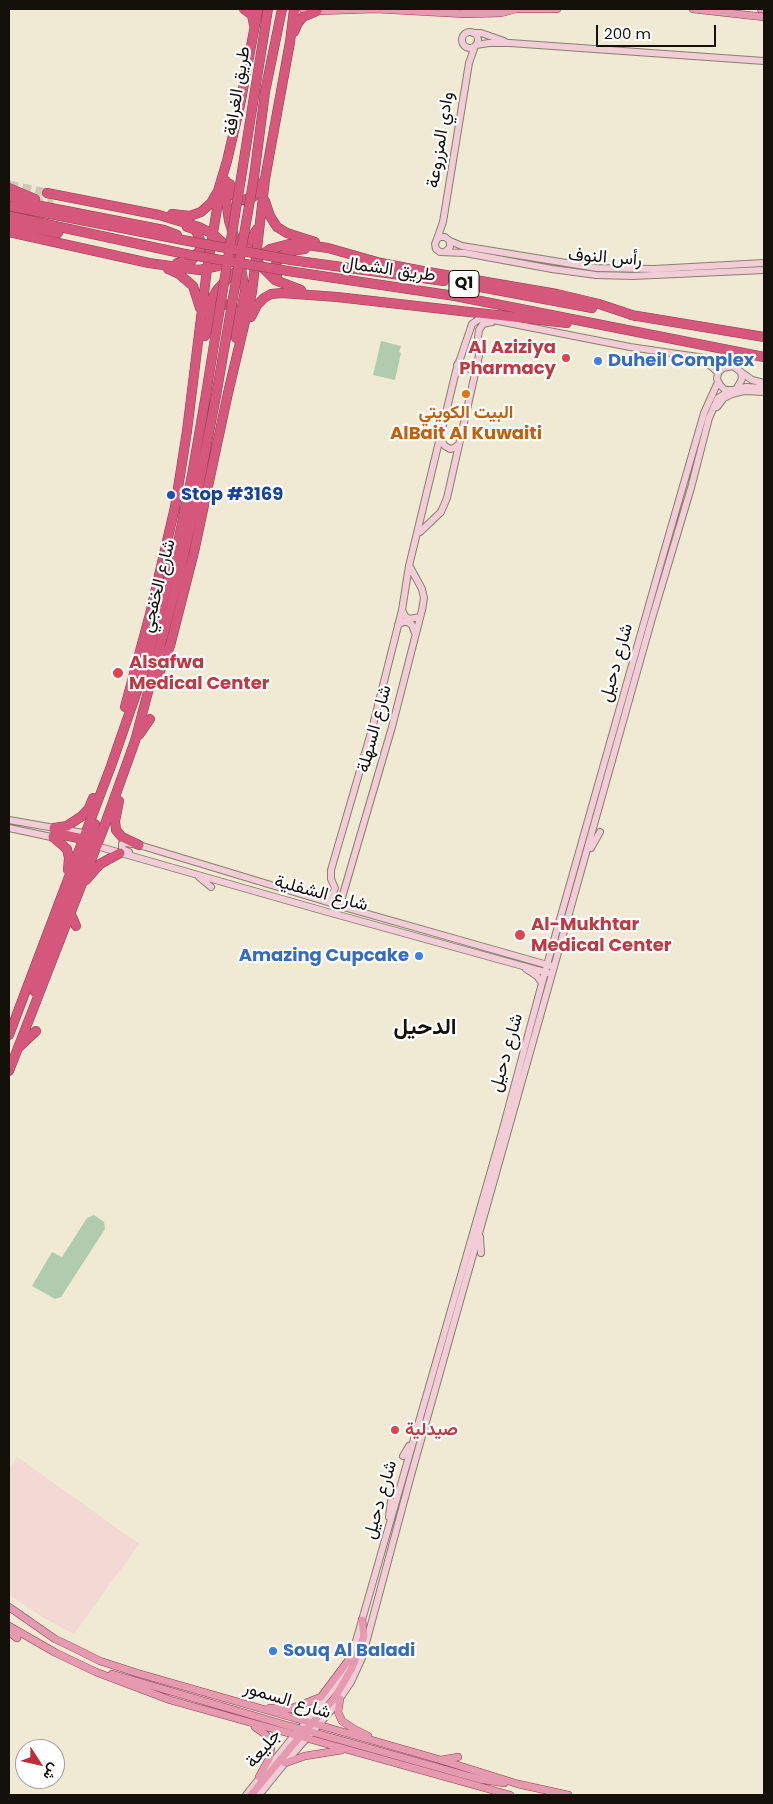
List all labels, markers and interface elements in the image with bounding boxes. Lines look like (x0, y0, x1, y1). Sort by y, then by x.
scale bar (598, 15, 718, 47)
text: 200 m (604, 23, 651, 44)
street label: طريق الغرافة (220, 45, 256, 137)
street label: وادي المزروعة (423, 90, 459, 190)
street label: رأس النوف (567, 245, 643, 271)
street label: طريق الشمال (341, 253, 437, 287)
road number: Q1 (449, 270, 479, 298)
place label: Al Aziziya Pharmacy (459, 337, 556, 379)
place label: Duheil Complex (608, 350, 754, 372)
marker: Al Aziziya Pharmacy (560, 352, 572, 364)
marker: Duheil Complex (592, 355, 604, 367)
marker: البيت الكويتي AlBait Al Kuwaiti (460, 388, 472, 400)
place label: البيت الكويتي AlBait Al Kuwaiti (390, 402, 542, 444)
place label: Stop #3169 (181, 484, 283, 506)
marker: Stop #3169 (165, 489, 177, 501)
street label: شارع الخفجي (137, 537, 181, 635)
street label: شارع دحيل (595, 621, 639, 705)
place label: Alsafwa Medical Center (129, 652, 269, 694)
marker: Alsafwa Medical Center (111, 666, 125, 680)
street label: شارع السهلة (353, 683, 397, 775)
street label: شارع الشفلية (272, 871, 370, 917)
place label: Al-Mukhtar Medical Center (531, 914, 671, 956)
marker: Al-Mukhtar Medical Center (513, 928, 527, 942)
place label: Amazing Cupcake (239, 945, 409, 967)
marker: Amazing Cupcake (413, 950, 425, 962)
street label: شارع دحيل (485, 1011, 529, 1095)
district label: الدحيل (394, 1015, 456, 1041)
place label: صيدلية (405, 1419, 458, 1441)
marker: صيدلية (389, 1424, 401, 1436)
street label: شارع دحيل (359, 1458, 403, 1542)
place label: Souq Al Baladi (283, 1640, 415, 1662)
marker: Souq Al Baladi (267, 1645, 279, 1657)
street label: شارع السمور (241, 1678, 333, 1724)
street label: جليعة (242, 1725, 286, 1773)
north arrow (15, 1739, 65, 1789)
text: ش (38, 1759, 64, 1785)

